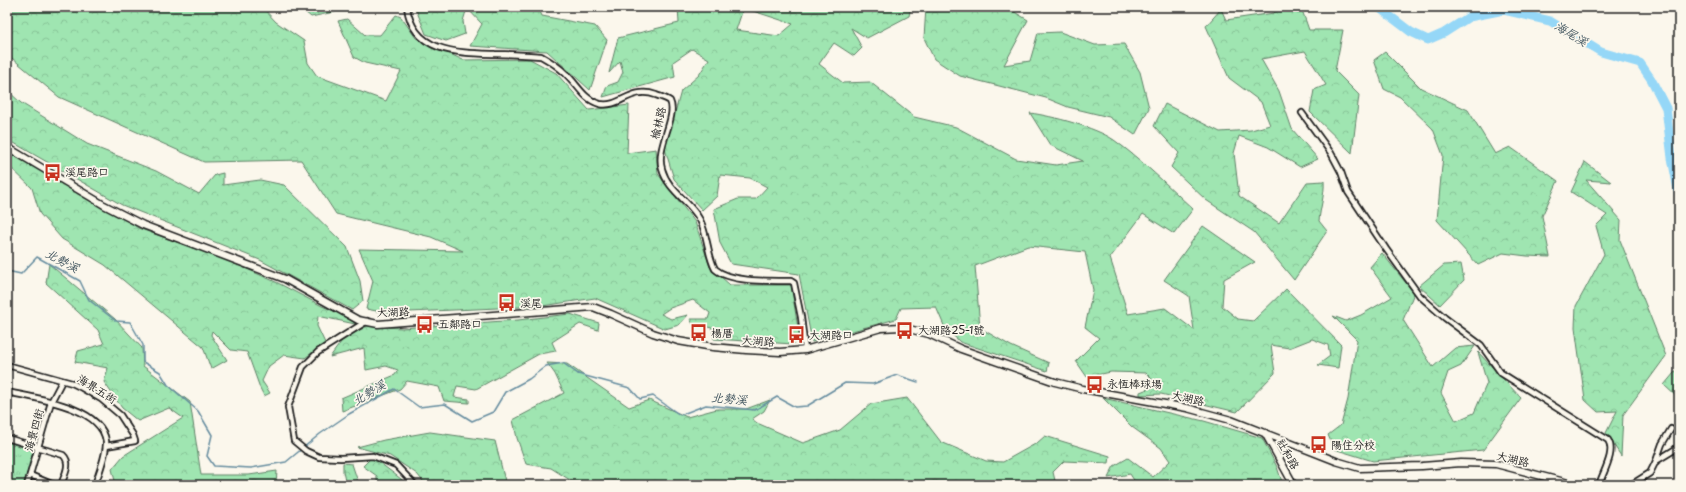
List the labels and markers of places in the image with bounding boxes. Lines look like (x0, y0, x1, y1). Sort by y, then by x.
bus stop icon: 溪尾路口 (42, 162, 62, 182)
place label: 溪尾路口 (65, 165, 109, 180)
bus stop icon: 溪尾 (497, 293, 517, 313)
place label: 溪尾 (520, 296, 542, 311)
bus stop icon: 五鄰路口 (415, 314, 435, 334)
place label: 五鄰路口 (438, 317, 482, 332)
bus stop icon: 大湖路25-1號 (895, 320, 915, 340)
bus stop icon: 楊厝 (688, 323, 708, 343)
place label: 大湖路25-1號 (918, 323, 985, 338)
bus stop icon: 大湖路口 (786, 325, 806, 345)
place label: 楊厝 (711, 326, 733, 341)
place label: 大湖路口 (809, 328, 853, 343)
bus stop icon: 永恆棒球場 (1084, 374, 1104, 394)
place label: 永恆棒球場 (1107, 377, 1162, 392)
bus stop icon: 陽住分校 (1308, 435, 1328, 455)
place label: 陽住分校 (1331, 438, 1375, 453)

